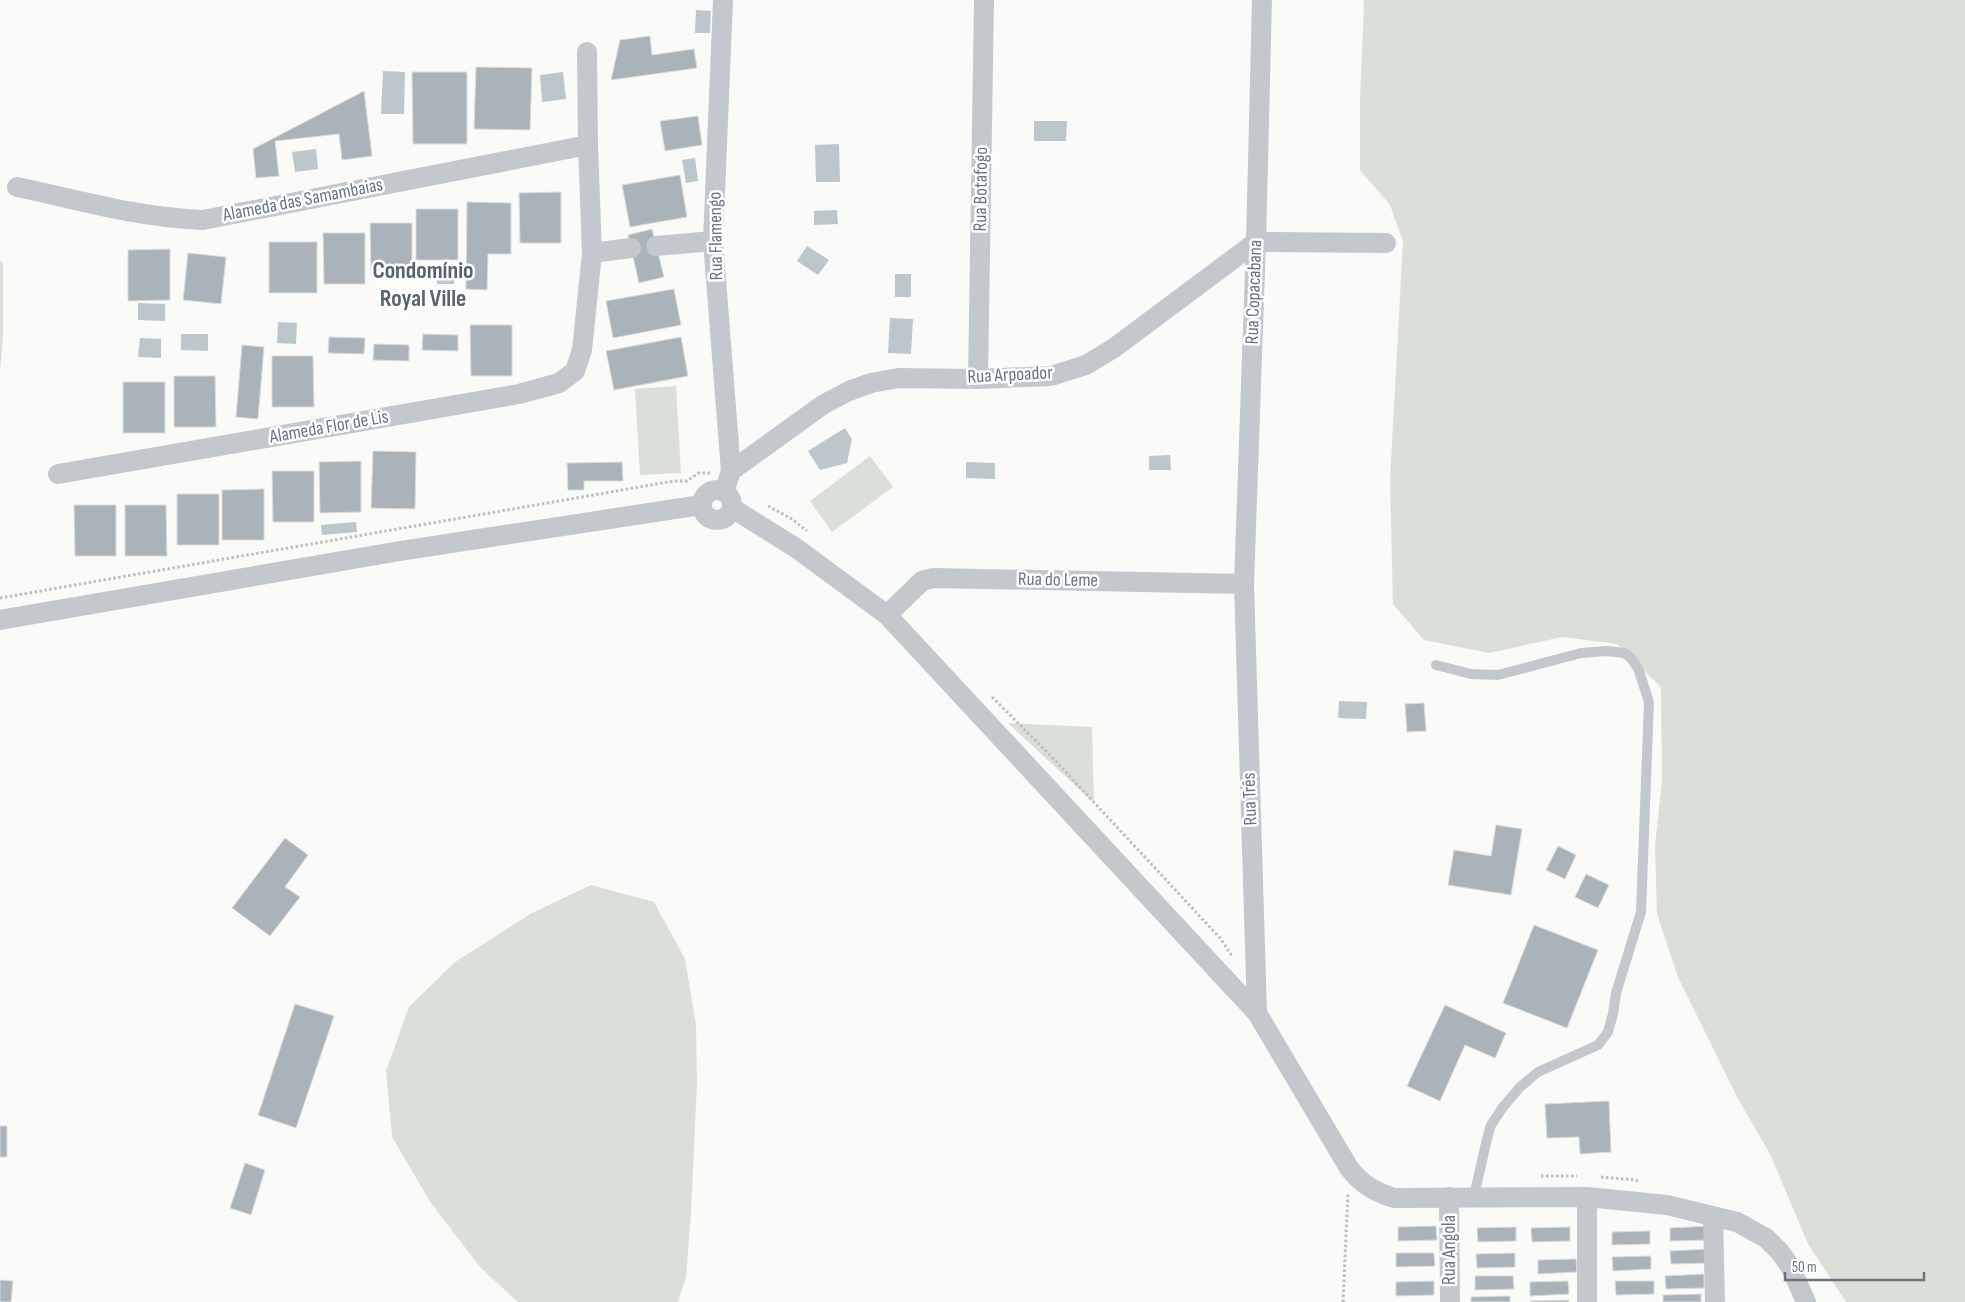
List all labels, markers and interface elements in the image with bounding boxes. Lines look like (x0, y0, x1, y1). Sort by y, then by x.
street label: Rua Botafogo (969, 146, 993, 232)
street label: Alameda das Samambaias (220, 173, 385, 227)
street label: Rua Flamengo (704, 192, 728, 280)
street label: Rua Copacabana (1241, 239, 1267, 345)
district label: Condomínio Royal Ville (373, 256, 474, 313)
street label: Rua Arpoador (967, 361, 1054, 389)
street label: Alameda Flor de Lis (267, 405, 390, 449)
street label: Rua do Leme (1018, 568, 1098, 592)
street label: Rua Três (1238, 772, 1262, 826)
street label: Rua Angola (1438, 1215, 1461, 1285)
scale bar (1785, 1250, 1924, 1282)
text: 50 m (1792, 1258, 1817, 1277)

